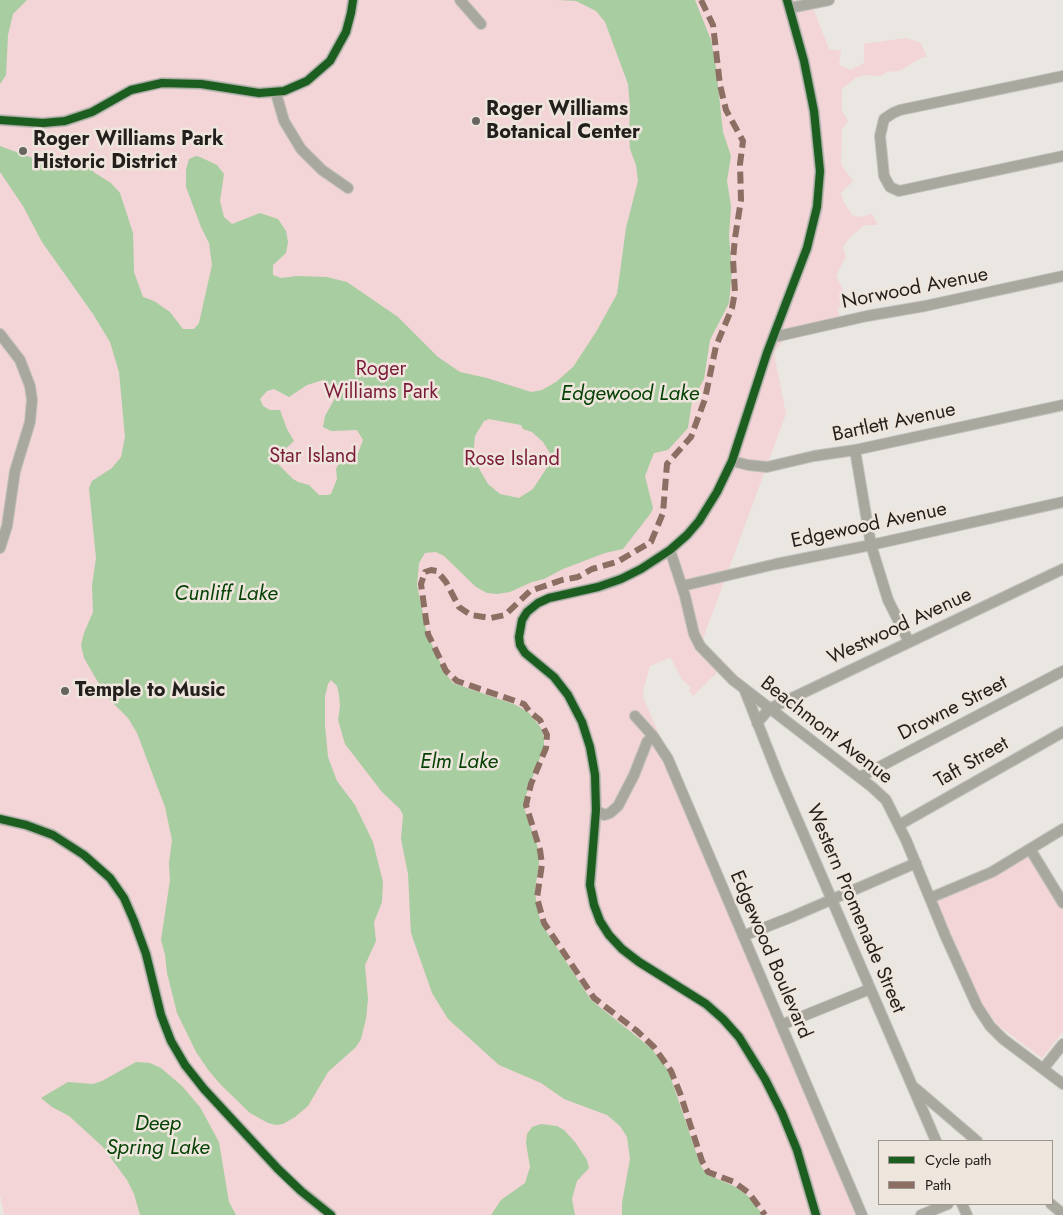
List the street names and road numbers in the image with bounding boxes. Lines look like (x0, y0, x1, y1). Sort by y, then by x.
street label: Norwood Avenue (840, 263, 990, 315)
street label: Bartlett Avenue (830, 398, 958, 448)
street label: Edgewood Avenue (789, 498, 949, 554)
street label: Westwood Avenue (824, 583, 976, 671)
street label: Drowne Street (895, 671, 1011, 747)
street label: Beachmont Avenue (755, 672, 897, 790)
street label: Taft Street (931, 732, 1013, 794)
street label: Western Promenade Street (800, 801, 910, 1017)
street label: Edgewood Boulevard (724, 867, 816, 1043)

